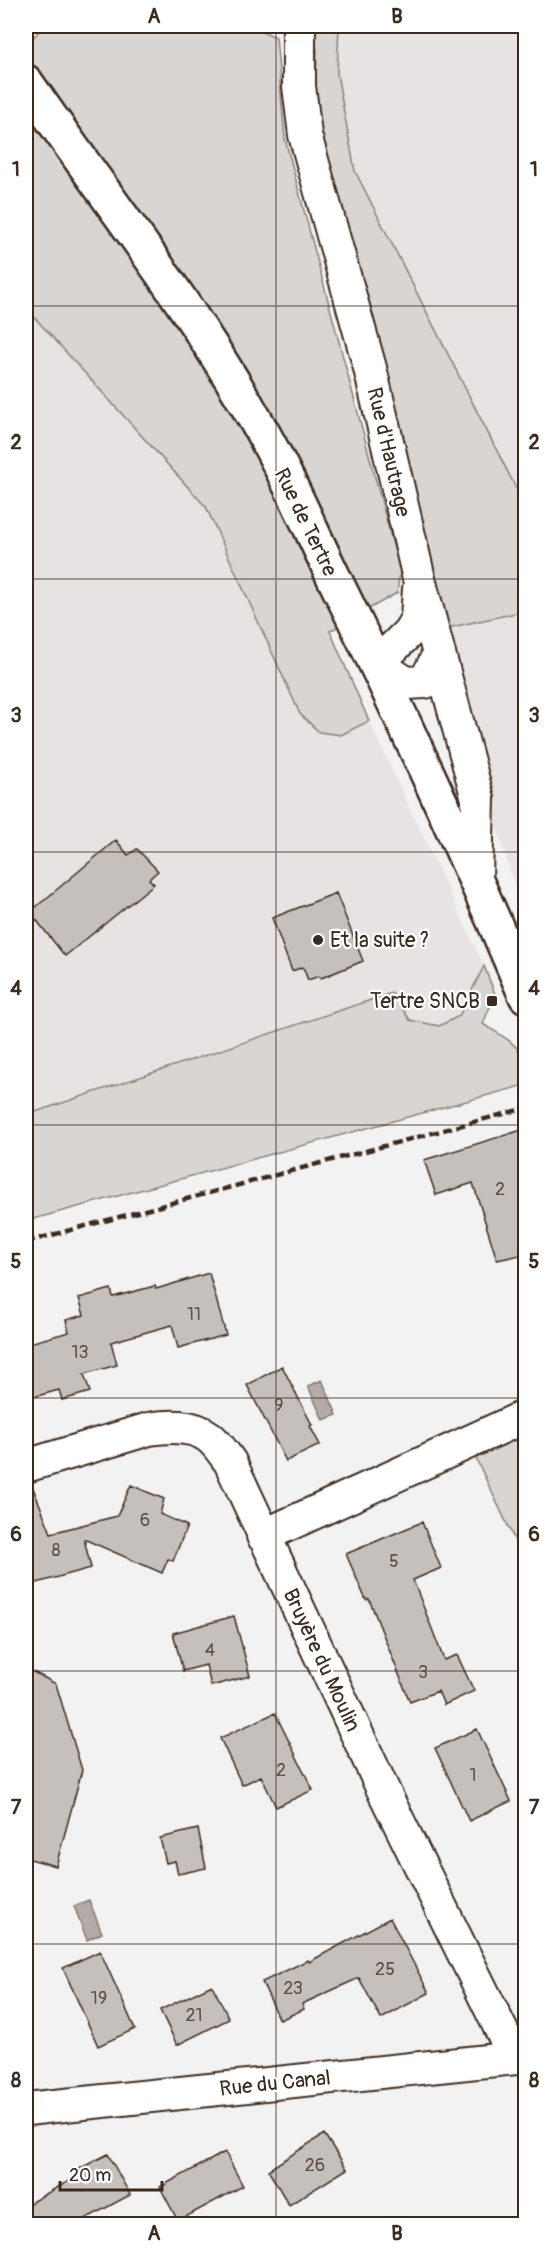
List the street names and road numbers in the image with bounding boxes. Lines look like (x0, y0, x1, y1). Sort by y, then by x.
street label: Rue d'Hautrage (361, 385, 417, 520)
street label: Rue de Tertre (268, 464, 344, 581)
street label: Bruyère du Moulin (277, 1584, 367, 1736)
street label: Rue du Canal (218, 2064, 332, 2103)

